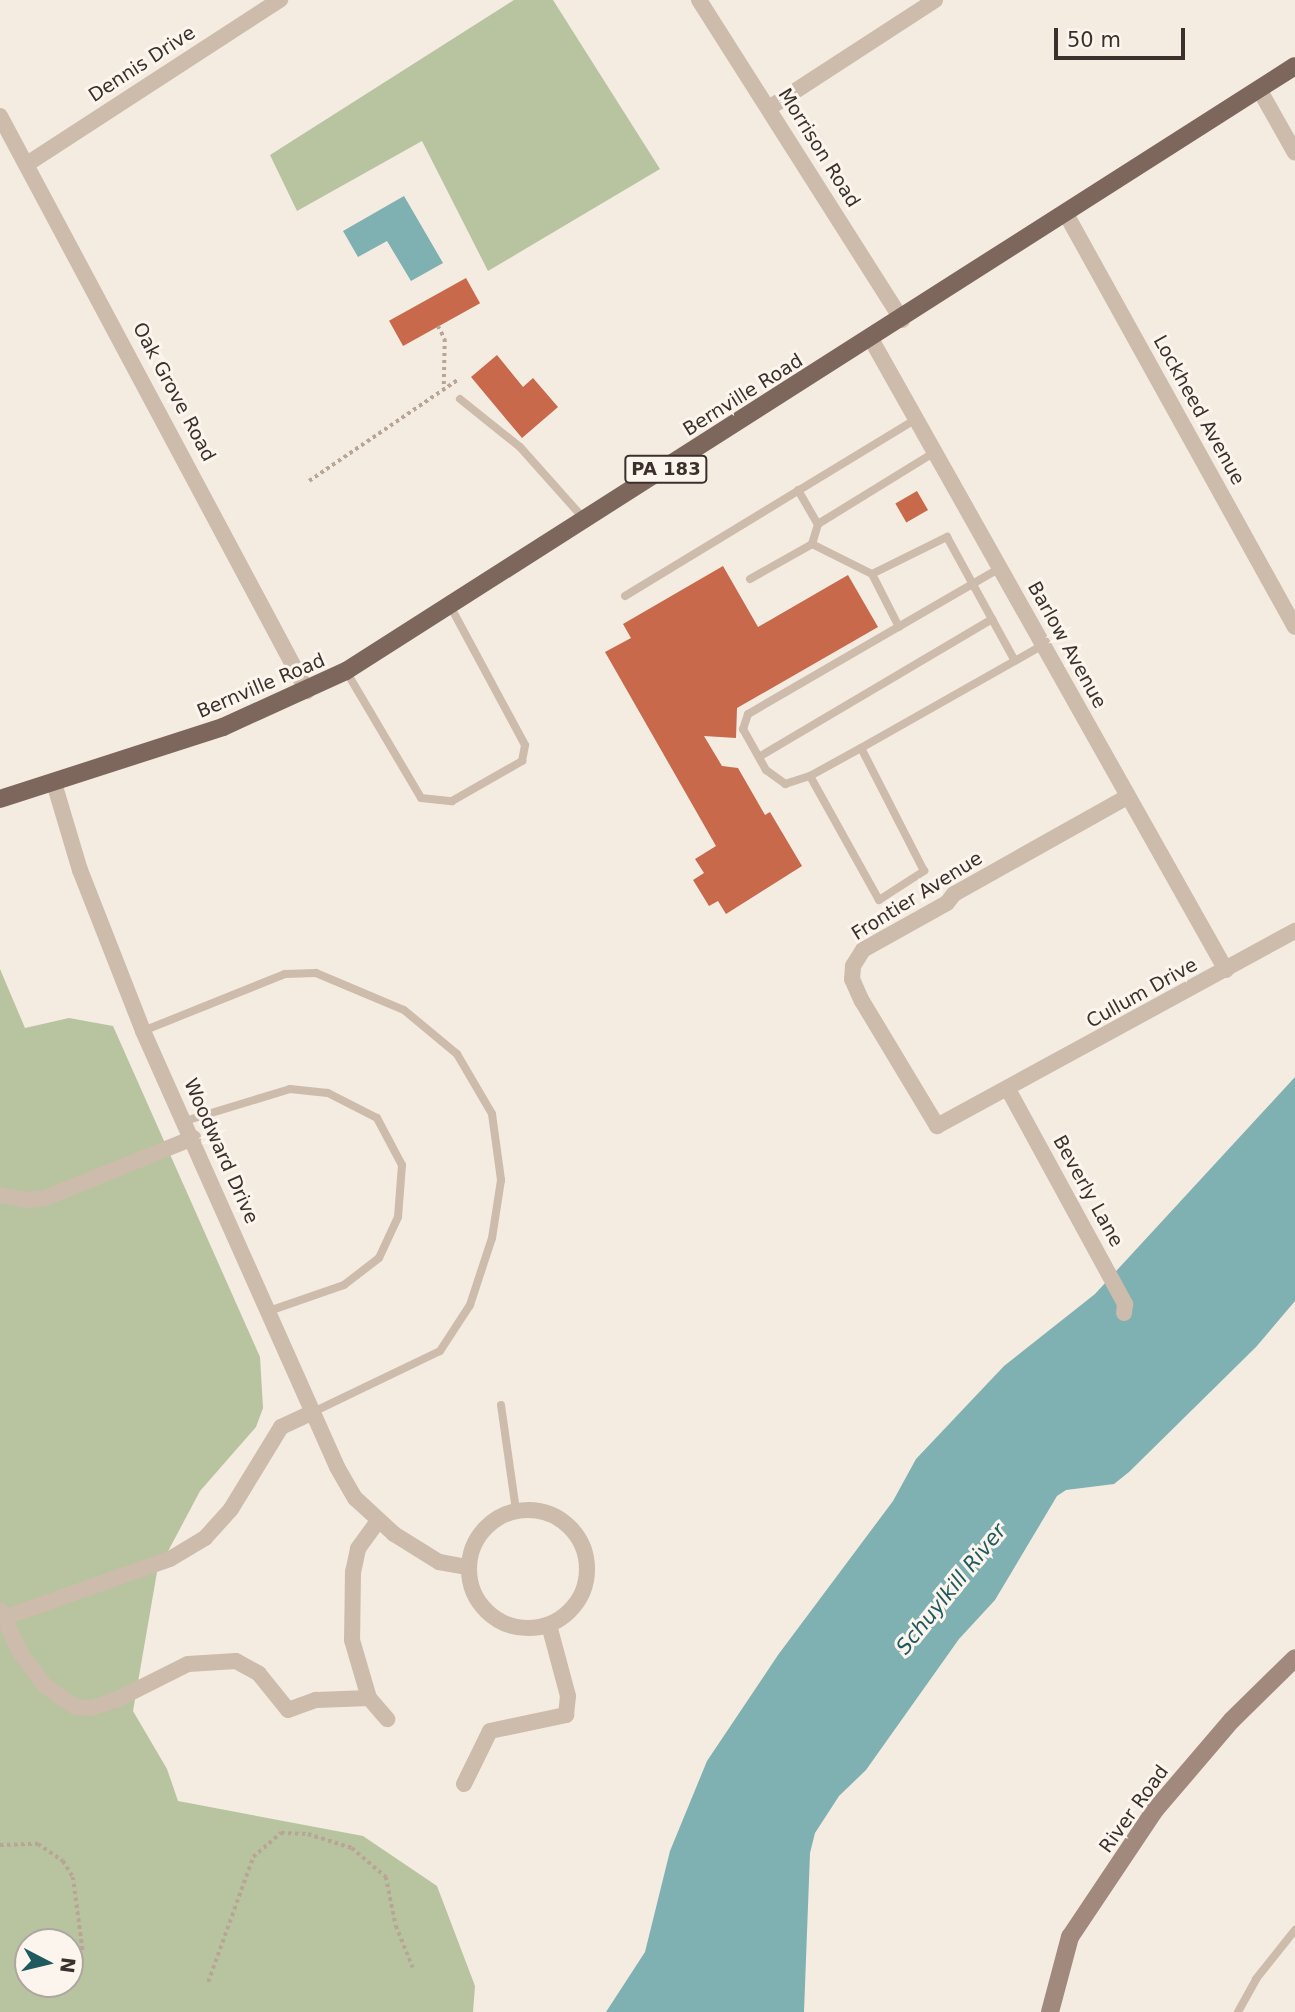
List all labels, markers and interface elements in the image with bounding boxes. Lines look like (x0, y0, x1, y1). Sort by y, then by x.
scale bar (1057, 14, 1188, 58)
street label: Dennis Drive (85, 21, 199, 107)
text: 50 m (1067, 28, 1121, 52)
street label: Morrison Road (773, 84, 865, 212)
street label: Oak Grove Road (128, 319, 220, 465)
street label: Lockheed Avenue (1148, 331, 1250, 489)
street label: Bernville Road (679, 349, 807, 441)
road number: PA 183 (624, 454, 708, 484)
street label: Barlow Avenue (1023, 578, 1111, 712)
street label: Bernville Road (194, 649, 328, 723)
street label: Frontier Avenue (848, 847, 986, 945)
street label: Cullum Drive (1083, 953, 1201, 1033)
street label: Woodward Drive (179, 1075, 263, 1227)
street label: Beverly Lane (1048, 1131, 1128, 1251)
water label: Schuylkill River (891, 1519, 1011, 1659)
street label: River Road (1095, 1761, 1173, 1857)
north arrow (14, 1928, 84, 1998)
text: N (56, 1956, 80, 1975)

